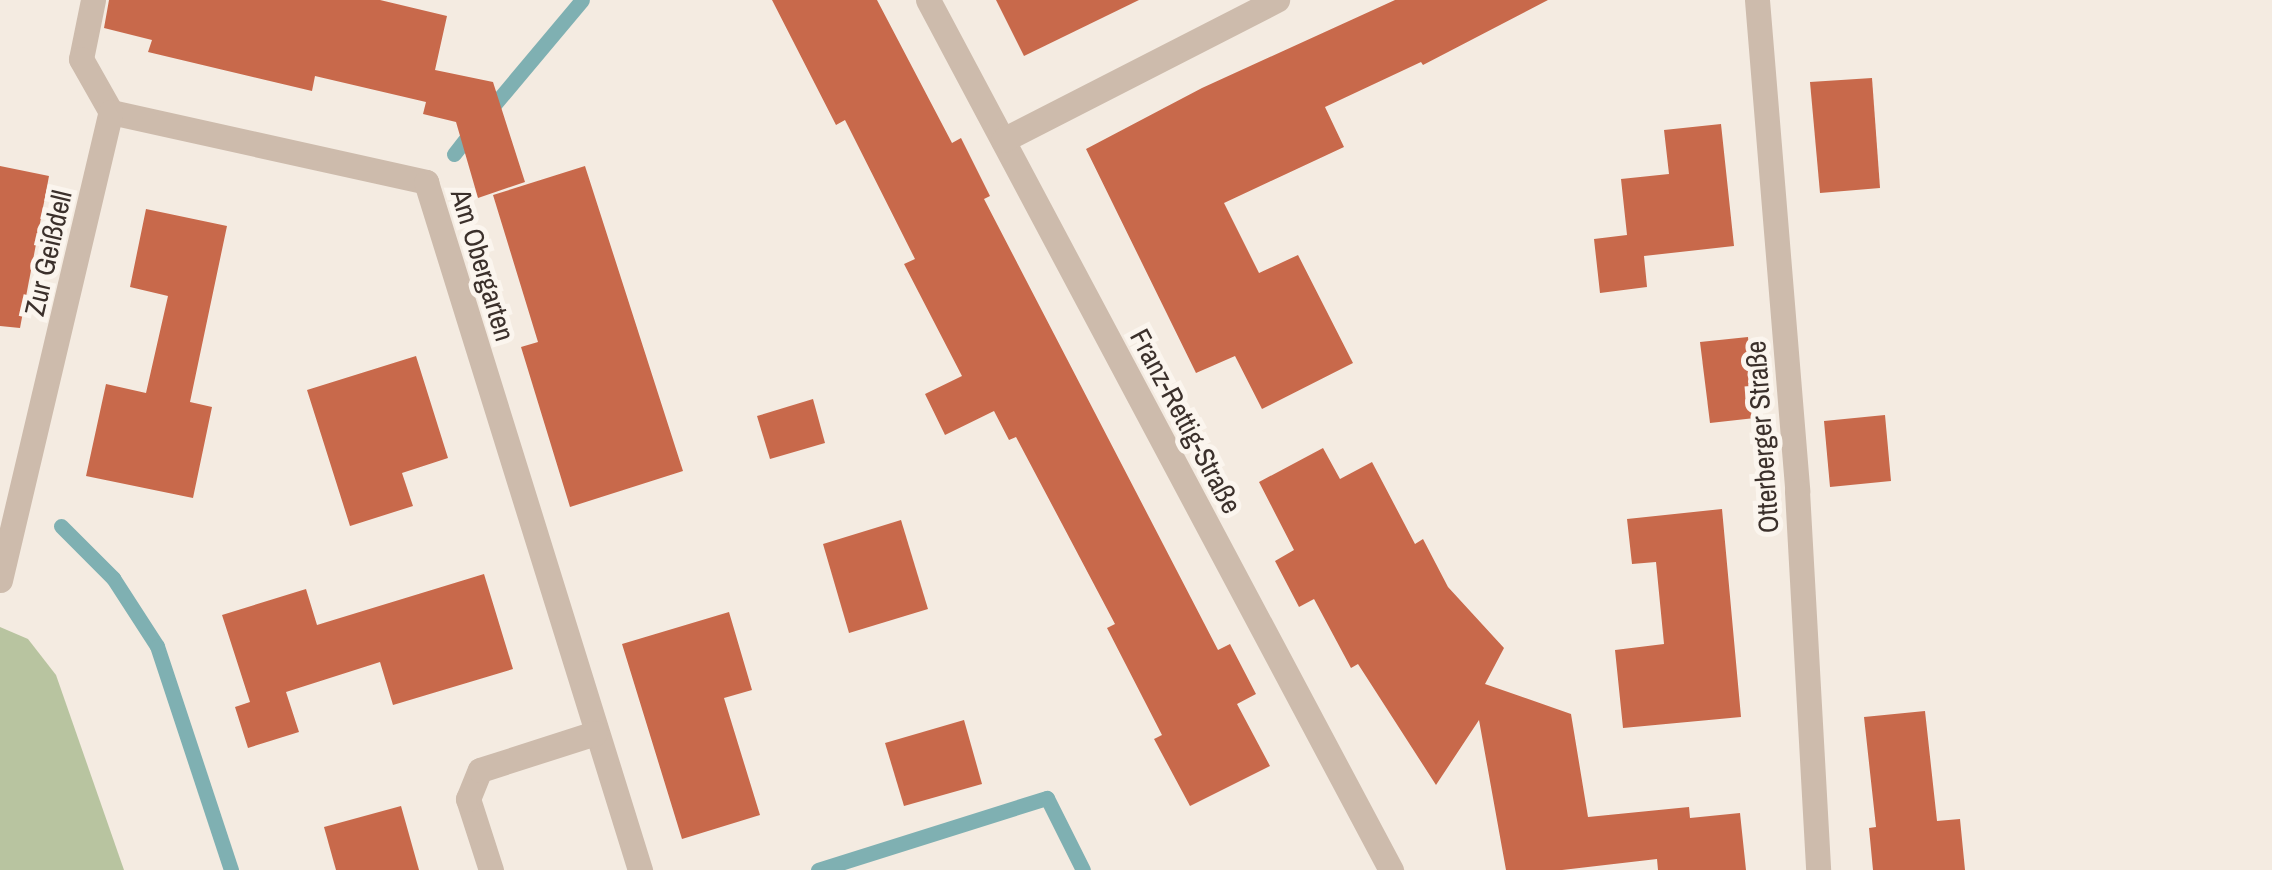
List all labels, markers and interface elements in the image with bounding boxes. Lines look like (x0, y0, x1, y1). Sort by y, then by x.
street label: Am Obergarten (444, 185, 522, 345)
street label: Zur Geißdell (17, 187, 79, 319)
street label: Franz-Rettig-Straße (1123, 323, 1249, 519)
street label: Otterberger Straße (1739, 340, 1785, 534)

